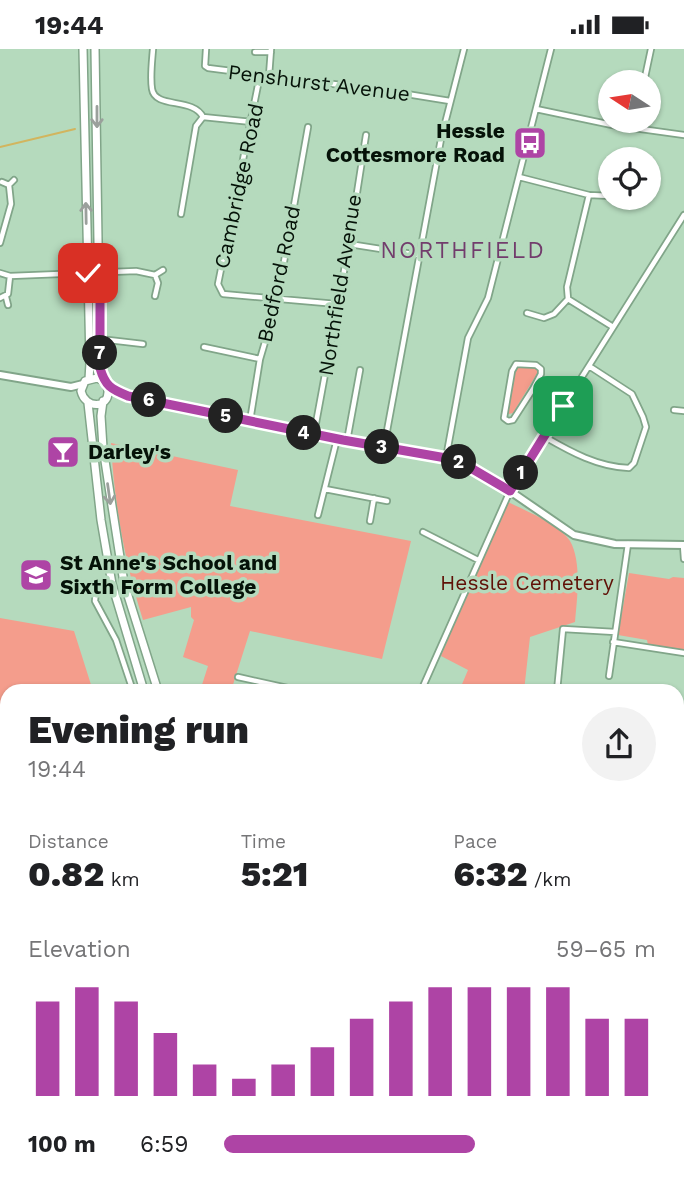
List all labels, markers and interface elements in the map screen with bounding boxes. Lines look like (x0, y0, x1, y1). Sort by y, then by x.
text: 19:44 (35, 10, 104, 40)
street label: Penshurst Avenue (227, 59, 412, 106)
north arrow (598, 70, 662, 133)
map controls (598, 70, 661, 210)
street label: Cambridge Road (209, 101, 268, 271)
one-way arrow (90, 105, 104, 128)
place label: Hessle Cottesmore Road (326, 118, 505, 167)
bus stop icon: Hessle Cottesmore Road (511, 124, 549, 162)
button: locate (598, 147, 661, 210)
street label: Northfield Avenue (313, 192, 366, 378)
one-way arrow (79, 202, 93, 225)
street label: Bedford Road (252, 203, 305, 345)
district label: NORTHFIELD (380, 237, 546, 264)
pin (58, 243, 118, 303)
icon: check (69, 254, 107, 292)
pin: 7 (82, 335, 118, 371)
text: 7 (94, 341, 105, 364)
pin (533, 376, 593, 436)
pin: 6 (132, 383, 166, 417)
icon: arrive (544, 387, 582, 425)
text: 6 (143, 388, 154, 411)
pin: 5 (208, 399, 244, 433)
text: 5 (220, 404, 231, 427)
pin: 4 (286, 415, 322, 451)
text: 4 (297, 421, 310, 444)
pin: 3 (364, 429, 400, 465)
bar icon: Darley's (44, 433, 82, 471)
text: 3 (376, 435, 387, 458)
place label: Darley's (88, 439, 171, 464)
pin: 2 (442, 445, 476, 479)
text: 2 (453, 450, 464, 473)
pin: 1 (504, 455, 538, 491)
text: 1 (516, 461, 525, 484)
one-way arrow (103, 482, 116, 504)
place label: St Anne's School and Sixth Form College (60, 550, 277, 599)
school or university icon: St Anne's School and Sixth Form College (17, 556, 55, 594)
park label: Hessle Cemetery (440, 570, 614, 595)
button: share (582, 707, 656, 781)
text: Evening run (28, 708, 249, 752)
text: 19:44 (28, 756, 86, 783)
text: Distance (28, 830, 109, 853)
text: Time (241, 830, 286, 853)
text: Pace (453, 830, 497, 853)
text: 0.82 (28, 853, 104, 895)
text: 5:21 (241, 853, 308, 895)
text: 6:32 (453, 853, 528, 895)
text: km (104, 868, 140, 891)
text: /km (528, 868, 571, 891)
text: Elevation (28, 936, 131, 963)
text: 59–65 m (556, 936, 656, 963)
text: 100 m (28, 1131, 96, 1158)
text: 6:59 (140, 1131, 188, 1158)

